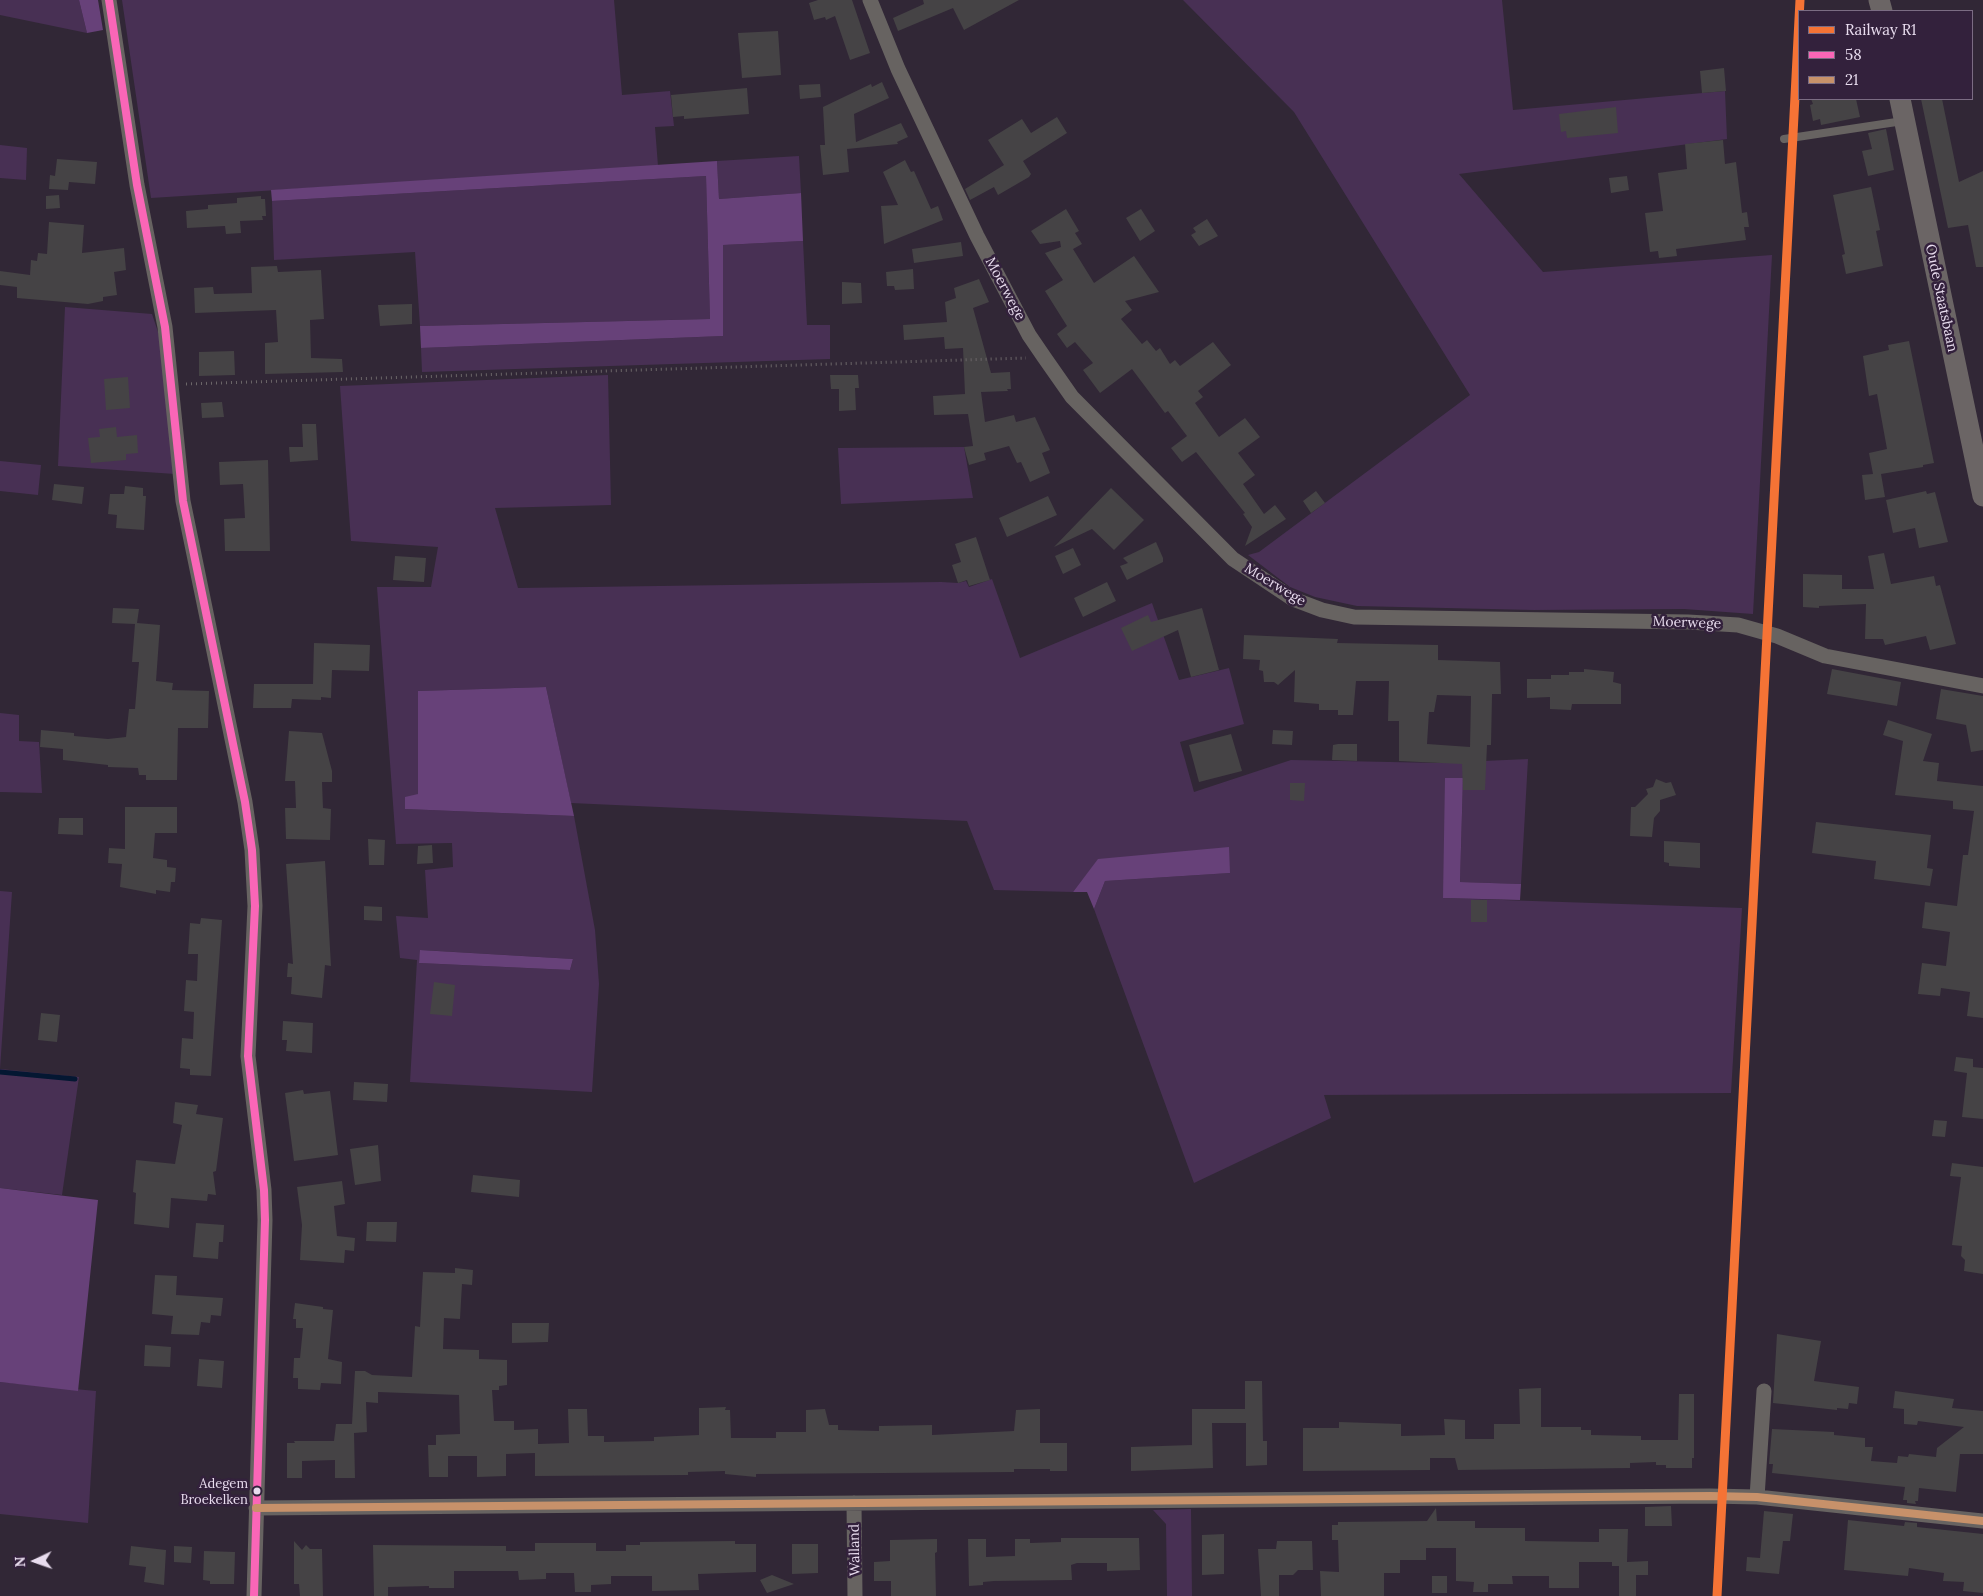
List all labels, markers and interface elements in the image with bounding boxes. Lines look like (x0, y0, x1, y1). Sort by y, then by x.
legend (1798, 10, 1973, 100)
text: Railway R1 (1845, 20, 1917, 39)
text: 58 (1845, 45, 1862, 64)
text: 21 (1845, 70, 1859, 89)
street label: Oude Staatsbaan (1921, 243, 1961, 353)
street label: Moerwege (981, 255, 1029, 323)
street label: Moerwege (1241, 560, 1309, 610)
street label: Moerwege (1652, 613, 1722, 633)
place label: Adegem Broekelken (181, 1476, 248, 1507)
marker: Adegem Broekelken (252, 1486, 262, 1496)
street label: Walland (846, 1524, 864, 1576)
north arrow (10, 1536, 60, 1586)
text: N (11, 1556, 29, 1568)

